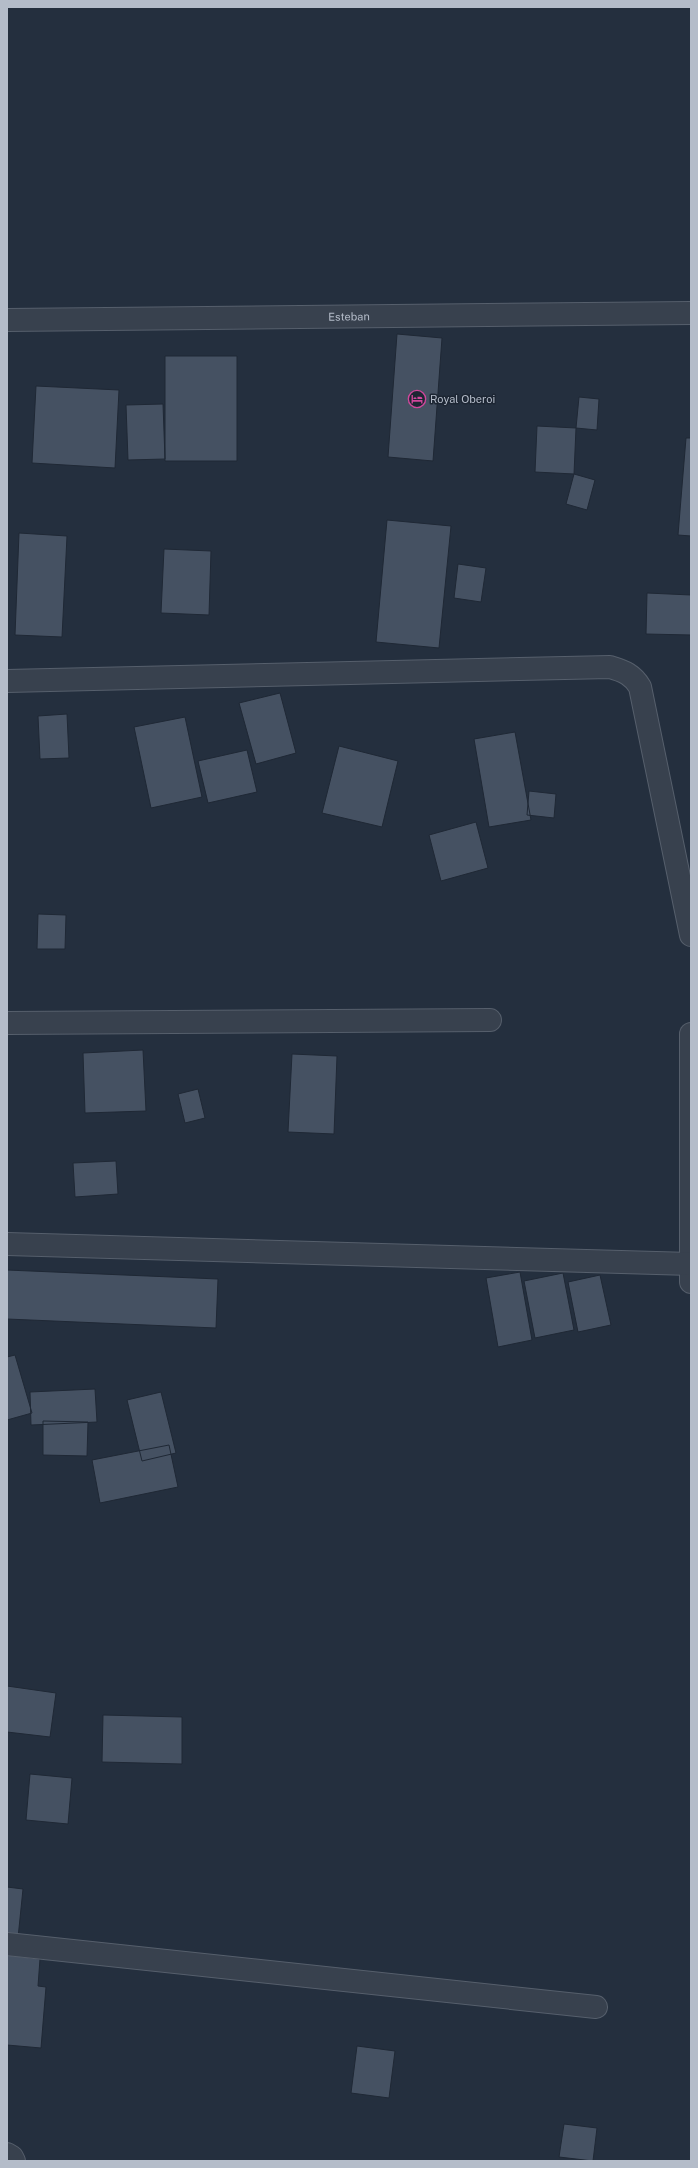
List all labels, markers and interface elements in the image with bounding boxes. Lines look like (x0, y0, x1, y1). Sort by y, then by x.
street label: Esteban (328, 310, 370, 323)
hotel icon: Royal Oberoi (407, 389, 427, 409)
place label: Royal Oberoi (430, 393, 495, 405)

